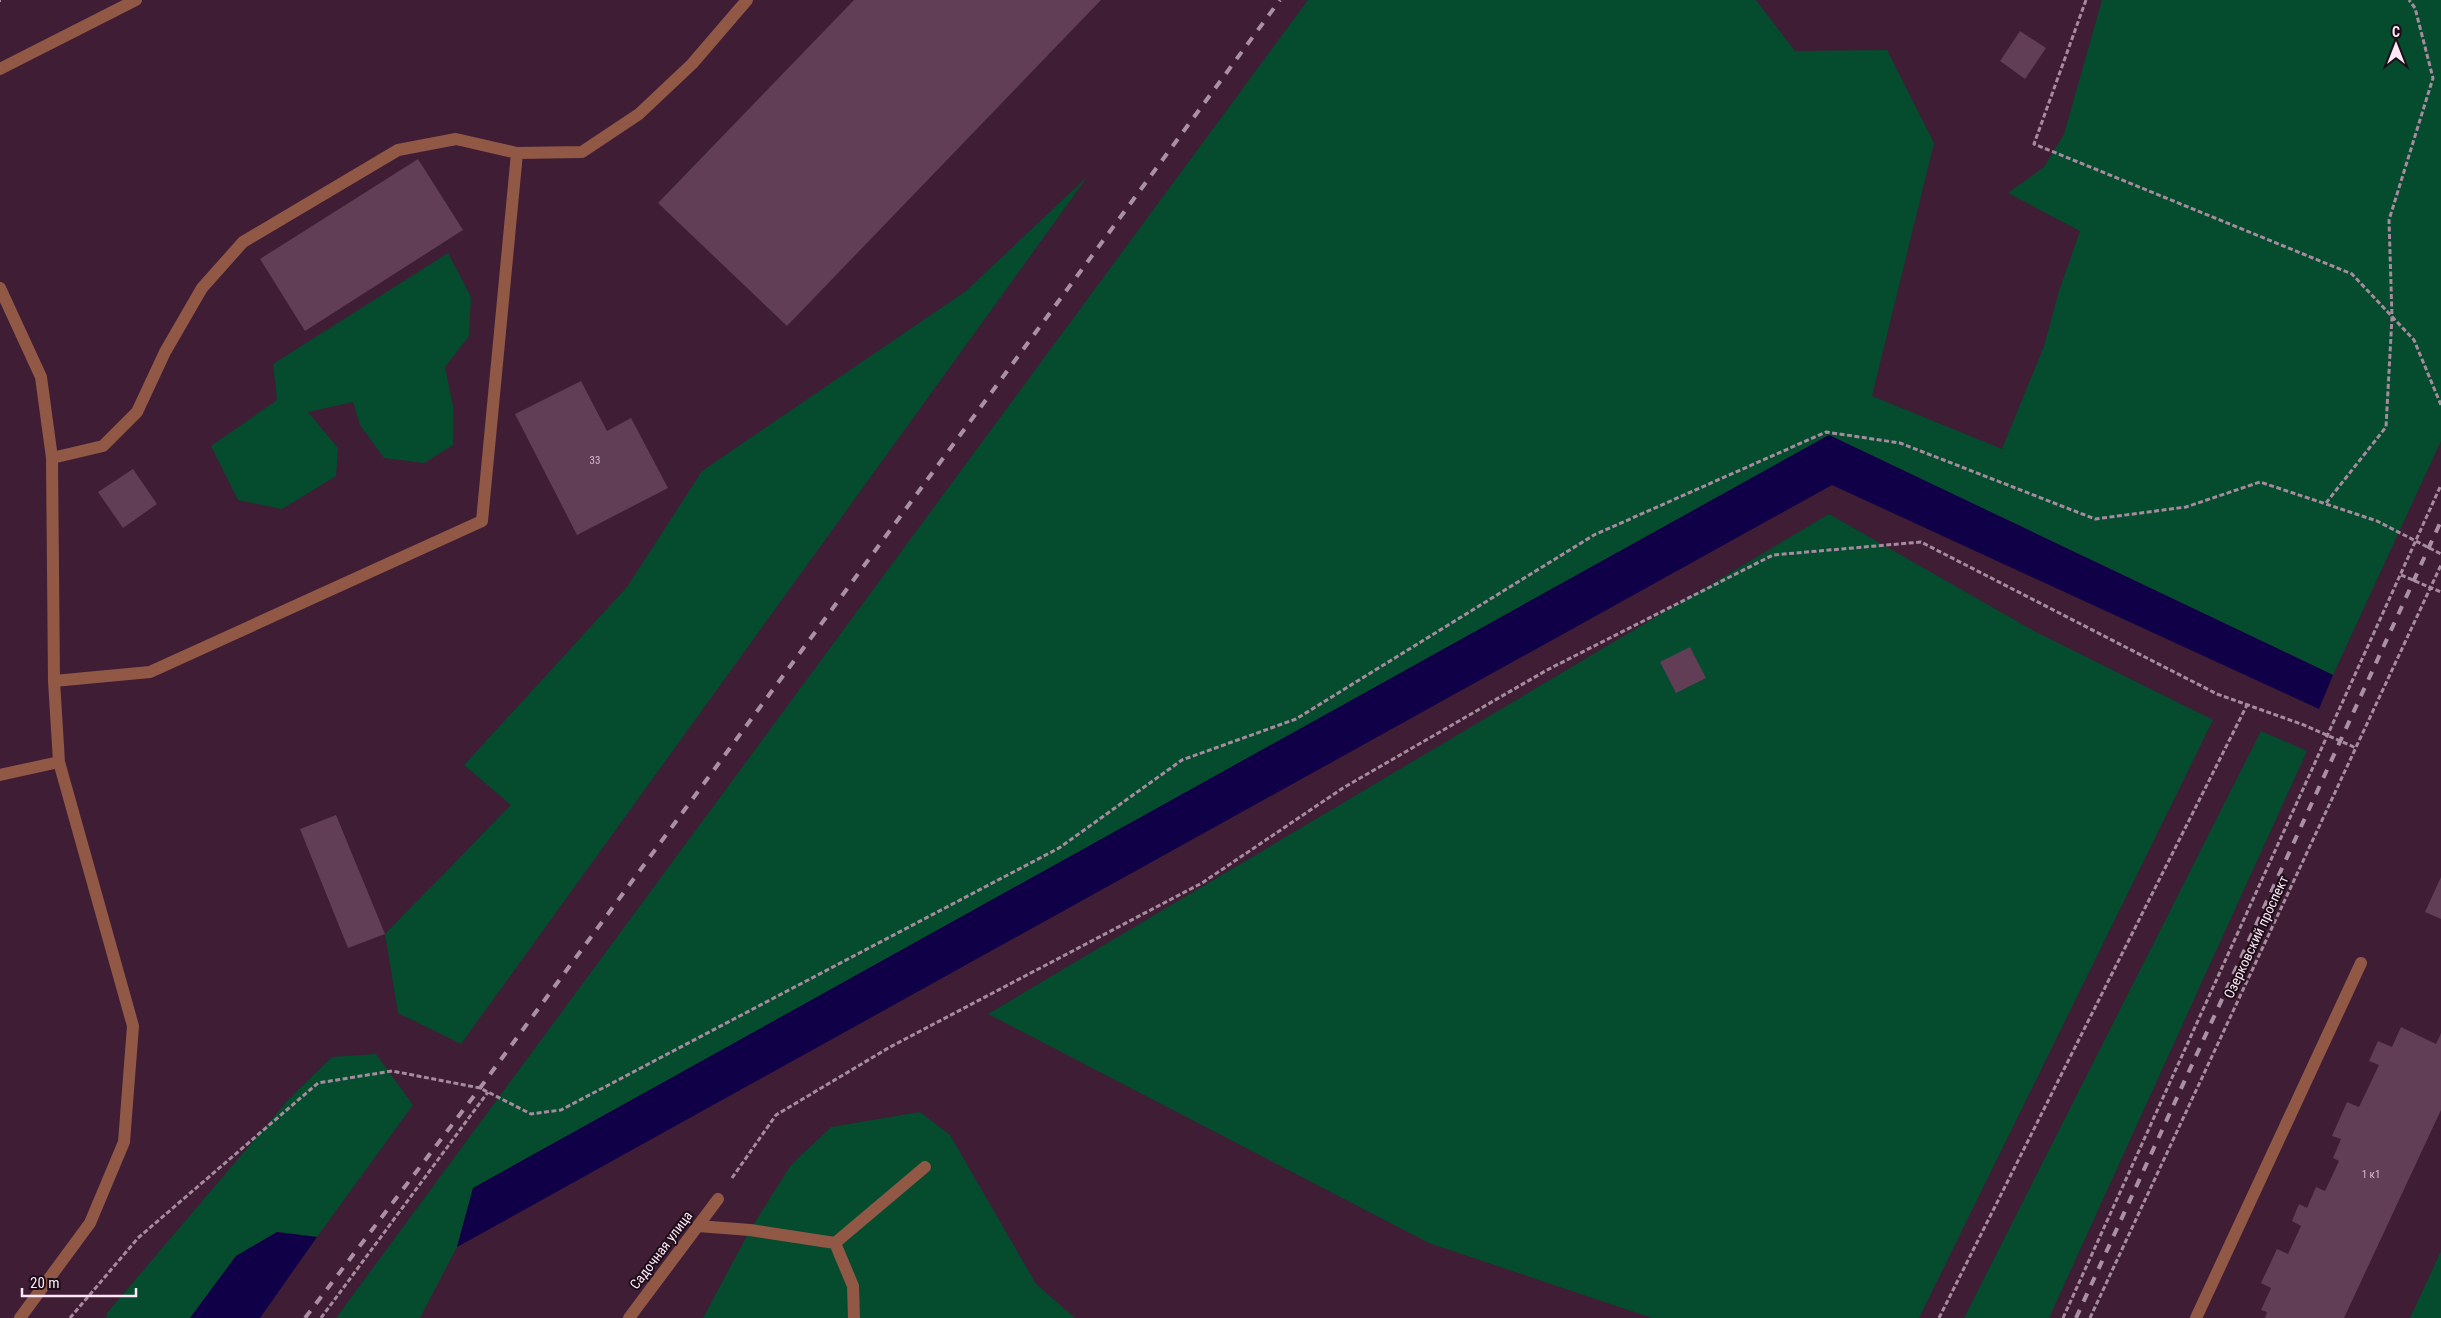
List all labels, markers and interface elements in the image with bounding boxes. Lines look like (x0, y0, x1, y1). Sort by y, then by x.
north arrow (2371, 20, 2421, 70)
text: С (2392, 24, 2400, 40)
house number: 33 (590, 454, 600, 467)
street label: Озерковский проспект (2221, 873, 2291, 1001)
house number: 1 к1 (2362, 1168, 2380, 1181)
street label: Садочная улица (626, 1208, 696, 1292)
scale bar (22, 1266, 136, 1298)
text: 20 m (30, 1274, 60, 1292)

